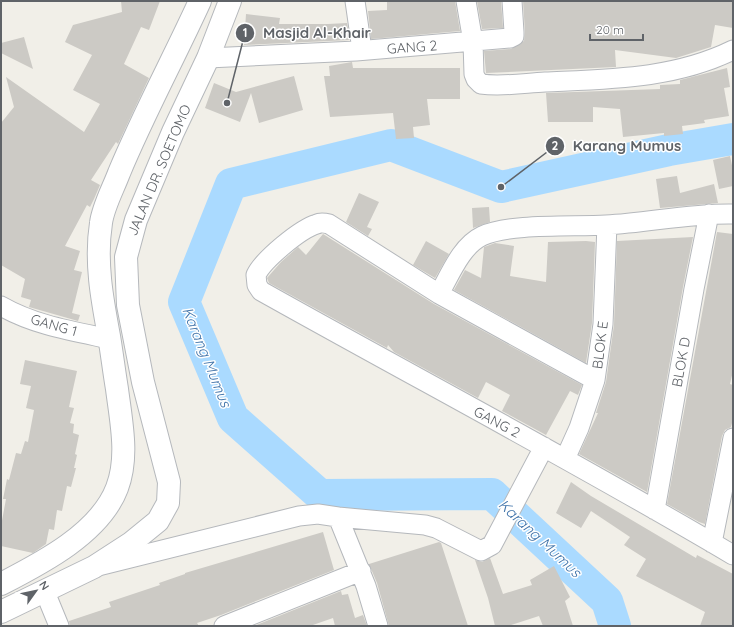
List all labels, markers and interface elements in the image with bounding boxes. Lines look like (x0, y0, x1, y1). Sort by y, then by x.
scale bar (590, 16, 643, 42)
callout: Masjid Al-Khair (235, 20, 379, 47)
text: 20 m (596, 22, 624, 37)
text: Masjid Al-Khair (263, 23, 371, 42)
text: 1 (243, 25, 247, 40)
street label: GANG 2 (386, 36, 438, 58)
street label: JALAN DR. SOETOMO (123, 101, 195, 238)
callout: Karang Mumus (545, 132, 690, 159)
text: Karang Mumus (573, 136, 681, 155)
text: 2 (552, 138, 559, 153)
water label: Karang Mumus (178, 304, 236, 411)
street label: GANG 1 (29, 310, 79, 340)
street label: BLOK E (588, 320, 612, 370)
street label: BLOK D (668, 336, 694, 388)
street label: GANG 2 (471, 402, 524, 442)
water label: Karang Mumus (495, 495, 586, 582)
north arrow (16, 571, 56, 611)
text: N (36, 578, 52, 593)

